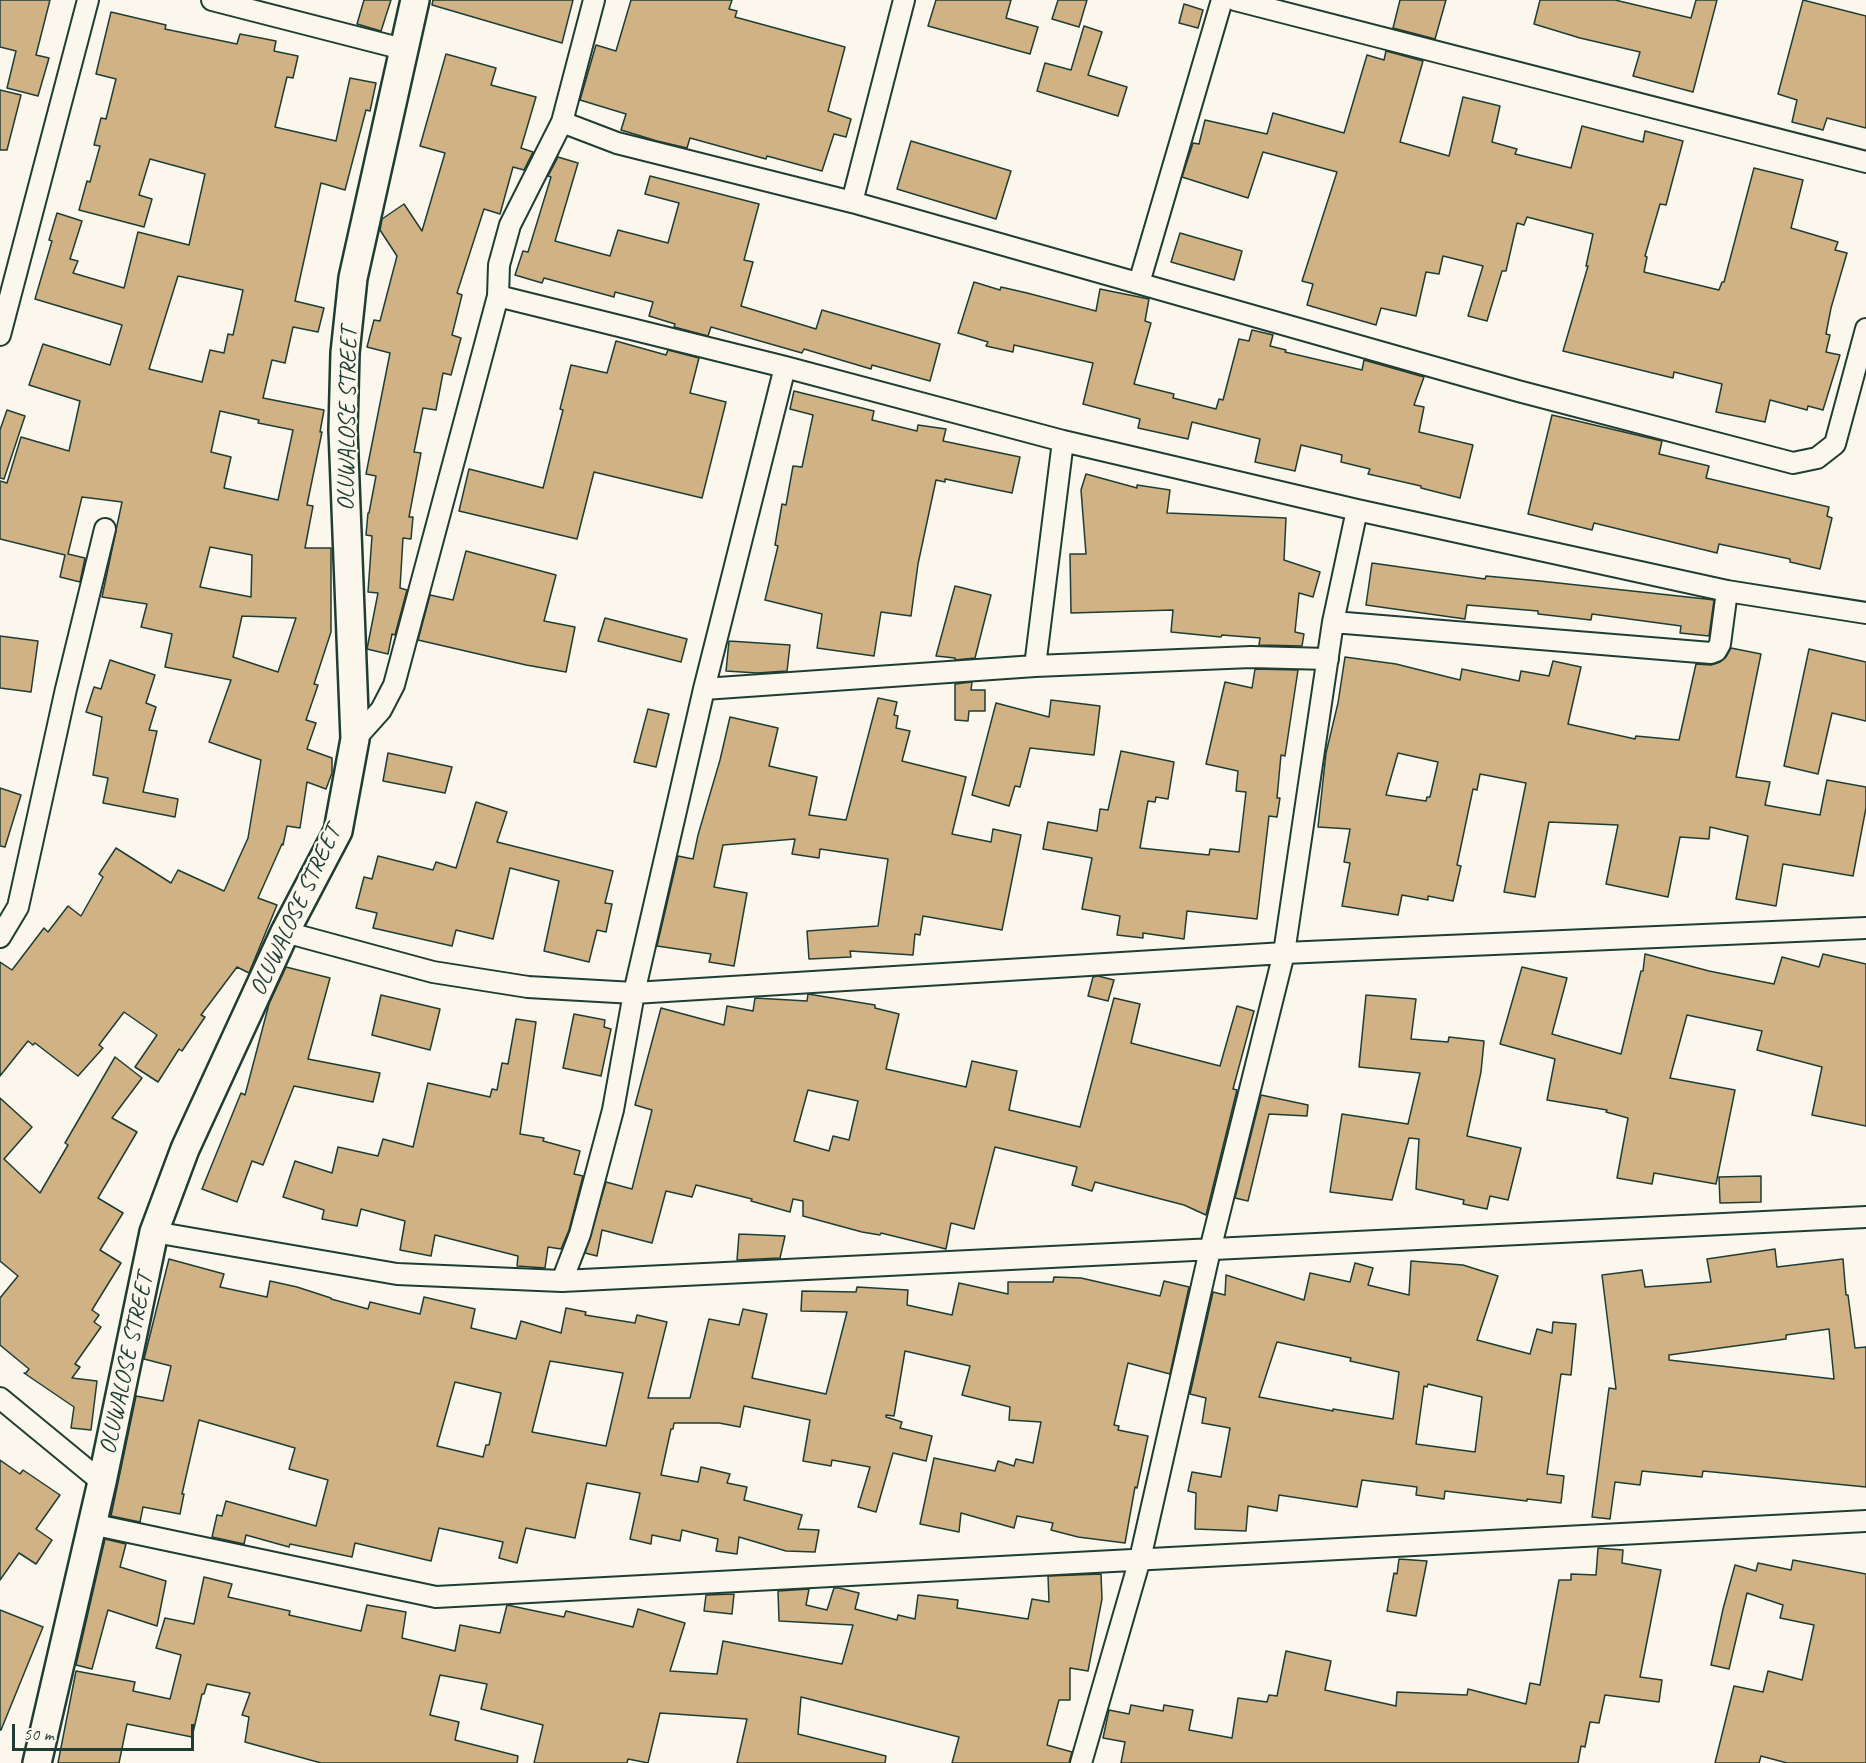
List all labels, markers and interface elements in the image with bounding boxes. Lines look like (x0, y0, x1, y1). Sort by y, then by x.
street label: OLUWALOSE STREET (332, 327, 364, 511)
street label: OLUWALOSE STREET (244, 822, 348, 1000)
street label: OLUWALOSE STREET (94, 1271, 160, 1457)
scale bar (15, 1712, 196, 1750)
text: 50 m (23, 1723, 54, 1745)

